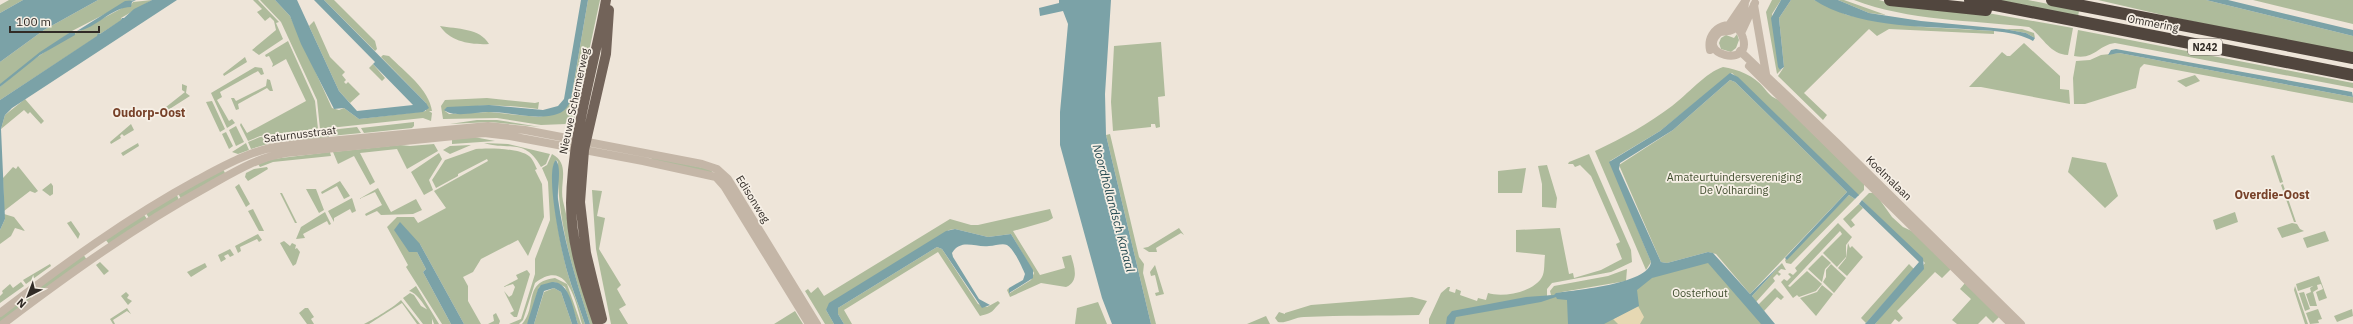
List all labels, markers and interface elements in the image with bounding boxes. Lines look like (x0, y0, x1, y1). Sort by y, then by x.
scale bar (10, 8, 99, 34)
street label: Ommering (2126, 11, 2180, 35)
text: 100 m (16, 14, 51, 29)
road number: N242 (2188, 39, 2222, 55)
street label: Nieuwe Schermerweg (556, 47, 592, 155)
district label: Oudorp-Oost (113, 105, 186, 120)
street label: Saturnusstraat (263, 123, 337, 145)
water label: Noordhollandsch Kanaal (1090, 142, 1139, 275)
street label: Koelmalaan (1863, 153, 1915, 203)
park label: Amateurtuindersvereniging De Volharding (1667, 170, 1801, 197)
street label: Edisonweg (733, 173, 773, 226)
district label: Overdie-Oost (2235, 187, 2310, 202)
north arrow (8, 276, 48, 316)
park label: Oosterhout (1672, 286, 1728, 300)
text: N (14, 296, 29, 311)

